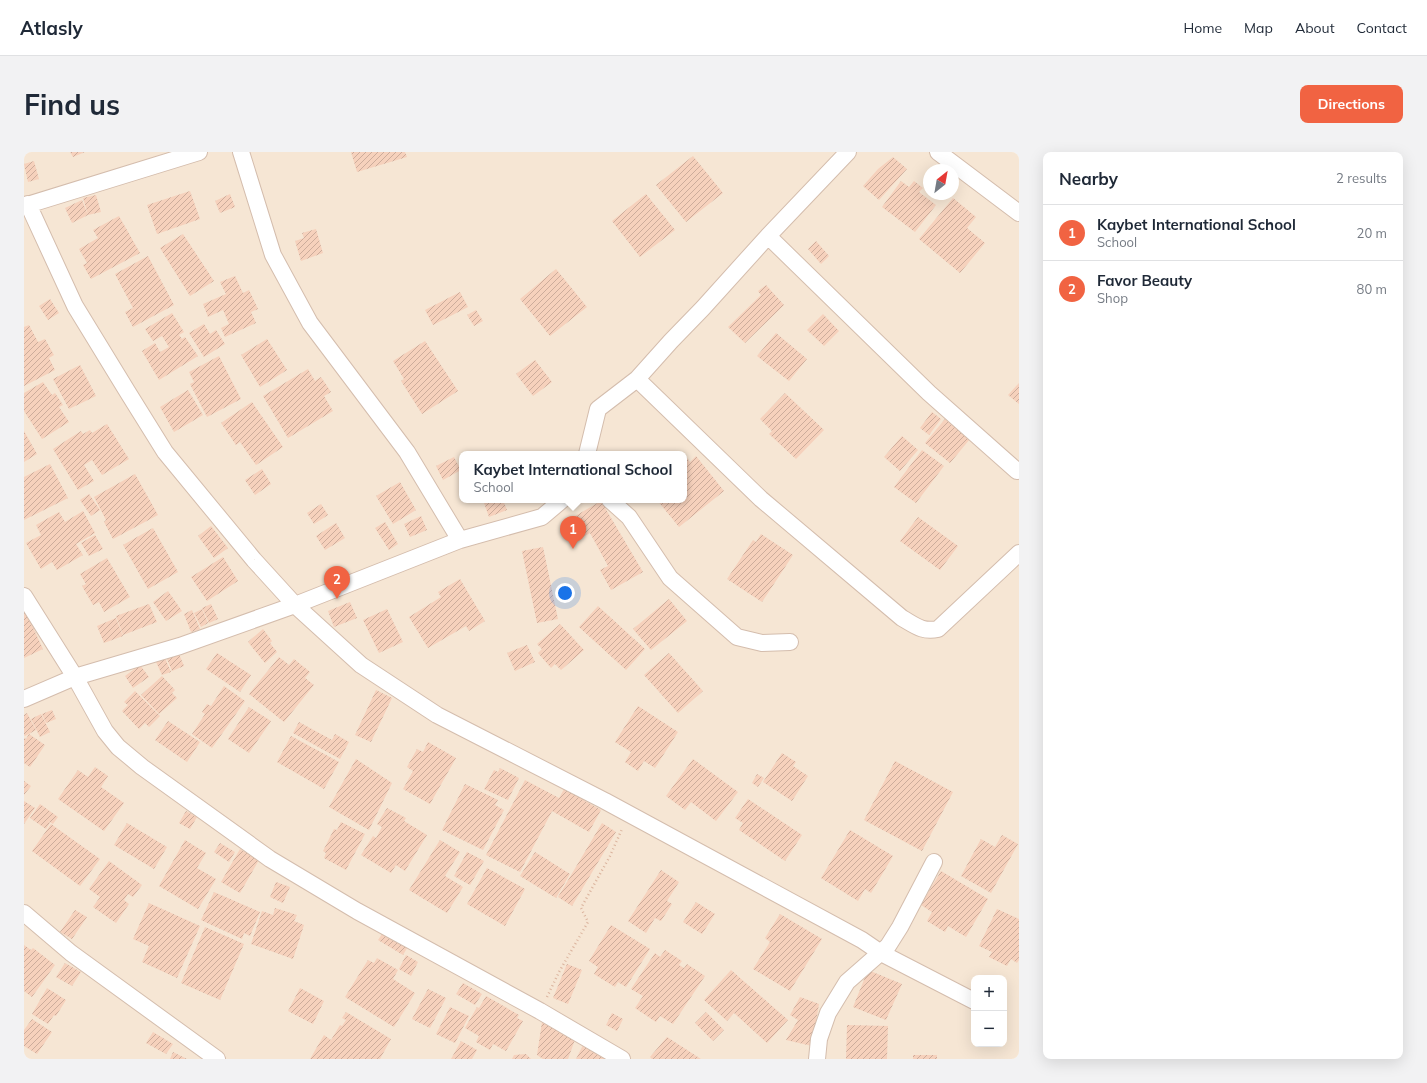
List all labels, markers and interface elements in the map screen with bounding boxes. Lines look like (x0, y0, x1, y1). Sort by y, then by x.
text: Atlasly (20, 16, 83, 40)
text: Home (1183, 19, 1222, 37)
text: Map (1244, 19, 1273, 37)
text: About (1295, 19, 1335, 37)
text: Contact (1357, 19, 1407, 37)
button: Directions (1300, 85, 1403, 123)
text: Find us (24, 87, 120, 122)
north arrow (923, 164, 959, 200)
text: Nearby (1059, 168, 1118, 189)
text: 2 results (1336, 170, 1387, 186)
text: Kaybet International School (1097, 215, 1296, 234)
text: 1 (1068, 225, 1076, 241)
text: 20 m (1357, 225, 1387, 241)
text: School (1097, 234, 1137, 250)
text: Favor Beauty (1097, 271, 1192, 290)
text: 2 (1068, 281, 1076, 297)
text: 80 m (1357, 281, 1387, 297)
text: Shop (1097, 290, 1128, 306)
popup (459, 451, 687, 503)
text: Kaybet International School (474, 460, 672, 479)
text: School (474, 479, 514, 495)
pin: 1 (560, 516, 586, 549)
pin: 2 (324, 566, 350, 599)
your location (555, 583, 575, 603)
map controls (971, 975, 1007, 1047)
button: + (971, 975, 1007, 1011)
button: − (971, 1011, 1007, 1047)

